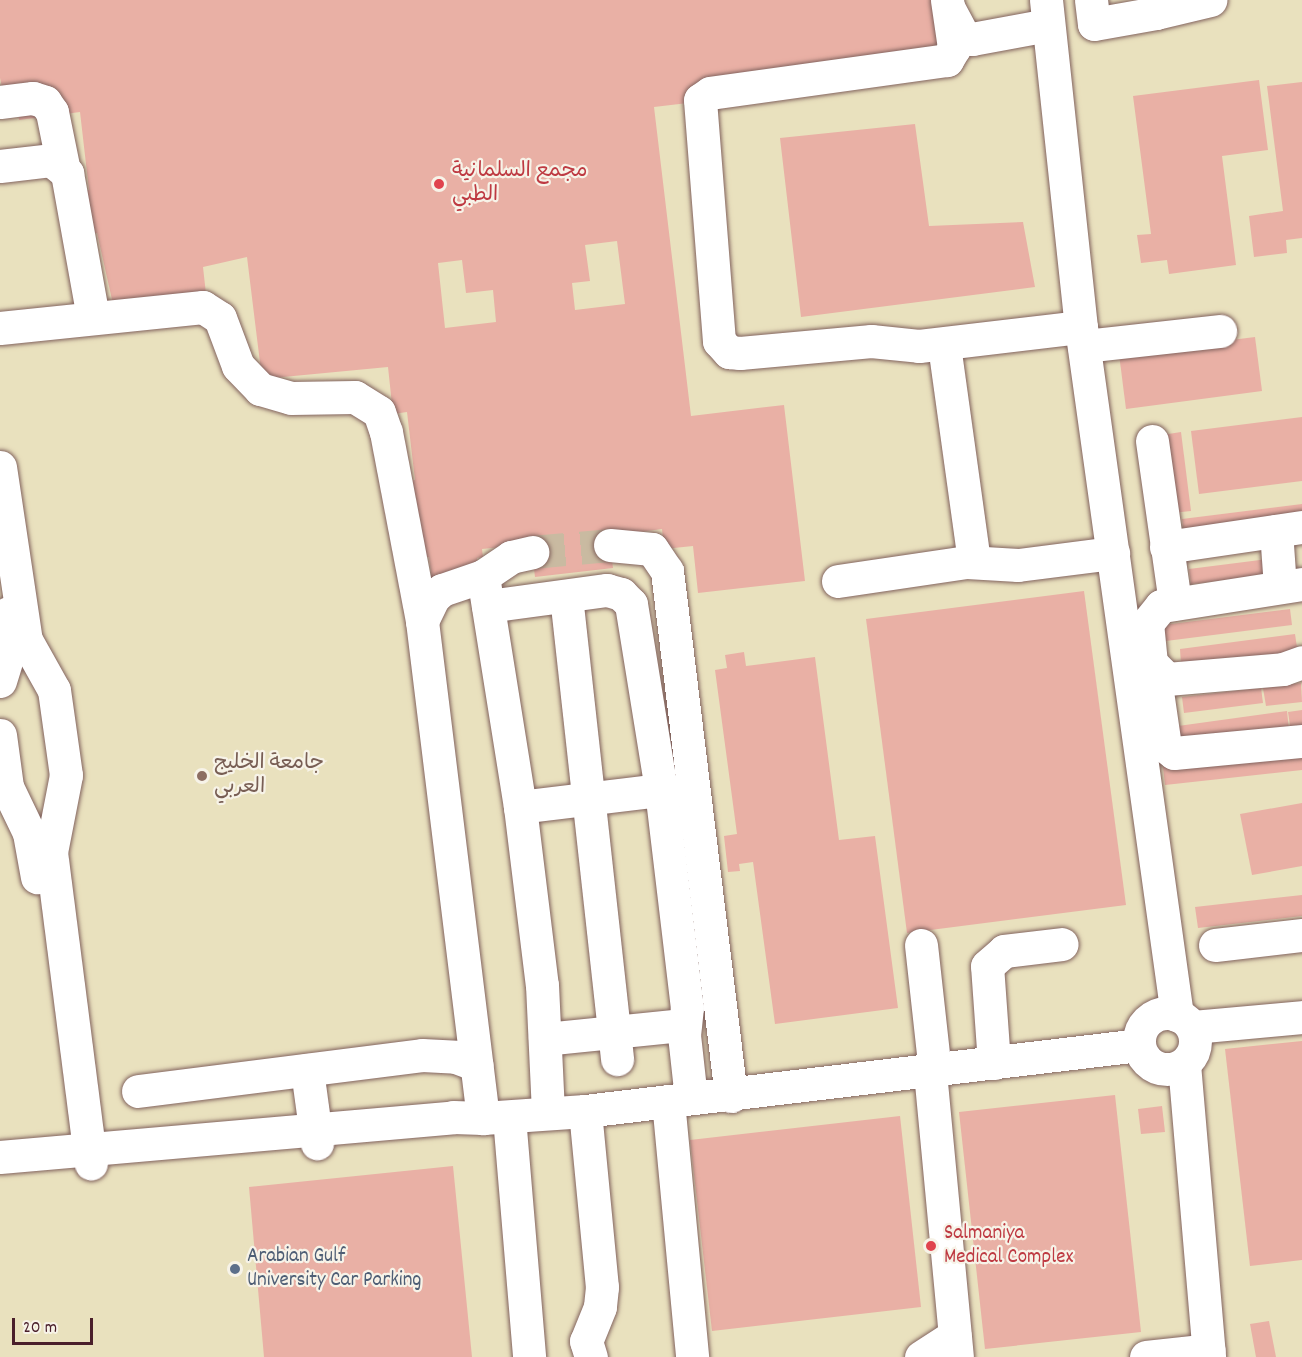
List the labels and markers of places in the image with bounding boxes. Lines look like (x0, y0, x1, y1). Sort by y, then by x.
place label: مجمع السلمانية الطبي (452, 159, 587, 209)
marker: مجمع السلمانية الطبي (430, 175, 448, 193)
place label: جامعة الخليج العربي (214, 751, 324, 801)
marker: جامعة الخليج العربي (195, 769, 209, 783)
place label: Salmaniya Medical Complex (944, 1221, 1073, 1271)
marker: Salmaniya Medical Complex (922, 1237, 940, 1255)
place label: Arabian Gulf University Car Parking (247, 1244, 422, 1294)
marker: Arabian Gulf University Car Parking (228, 1262, 242, 1276)

